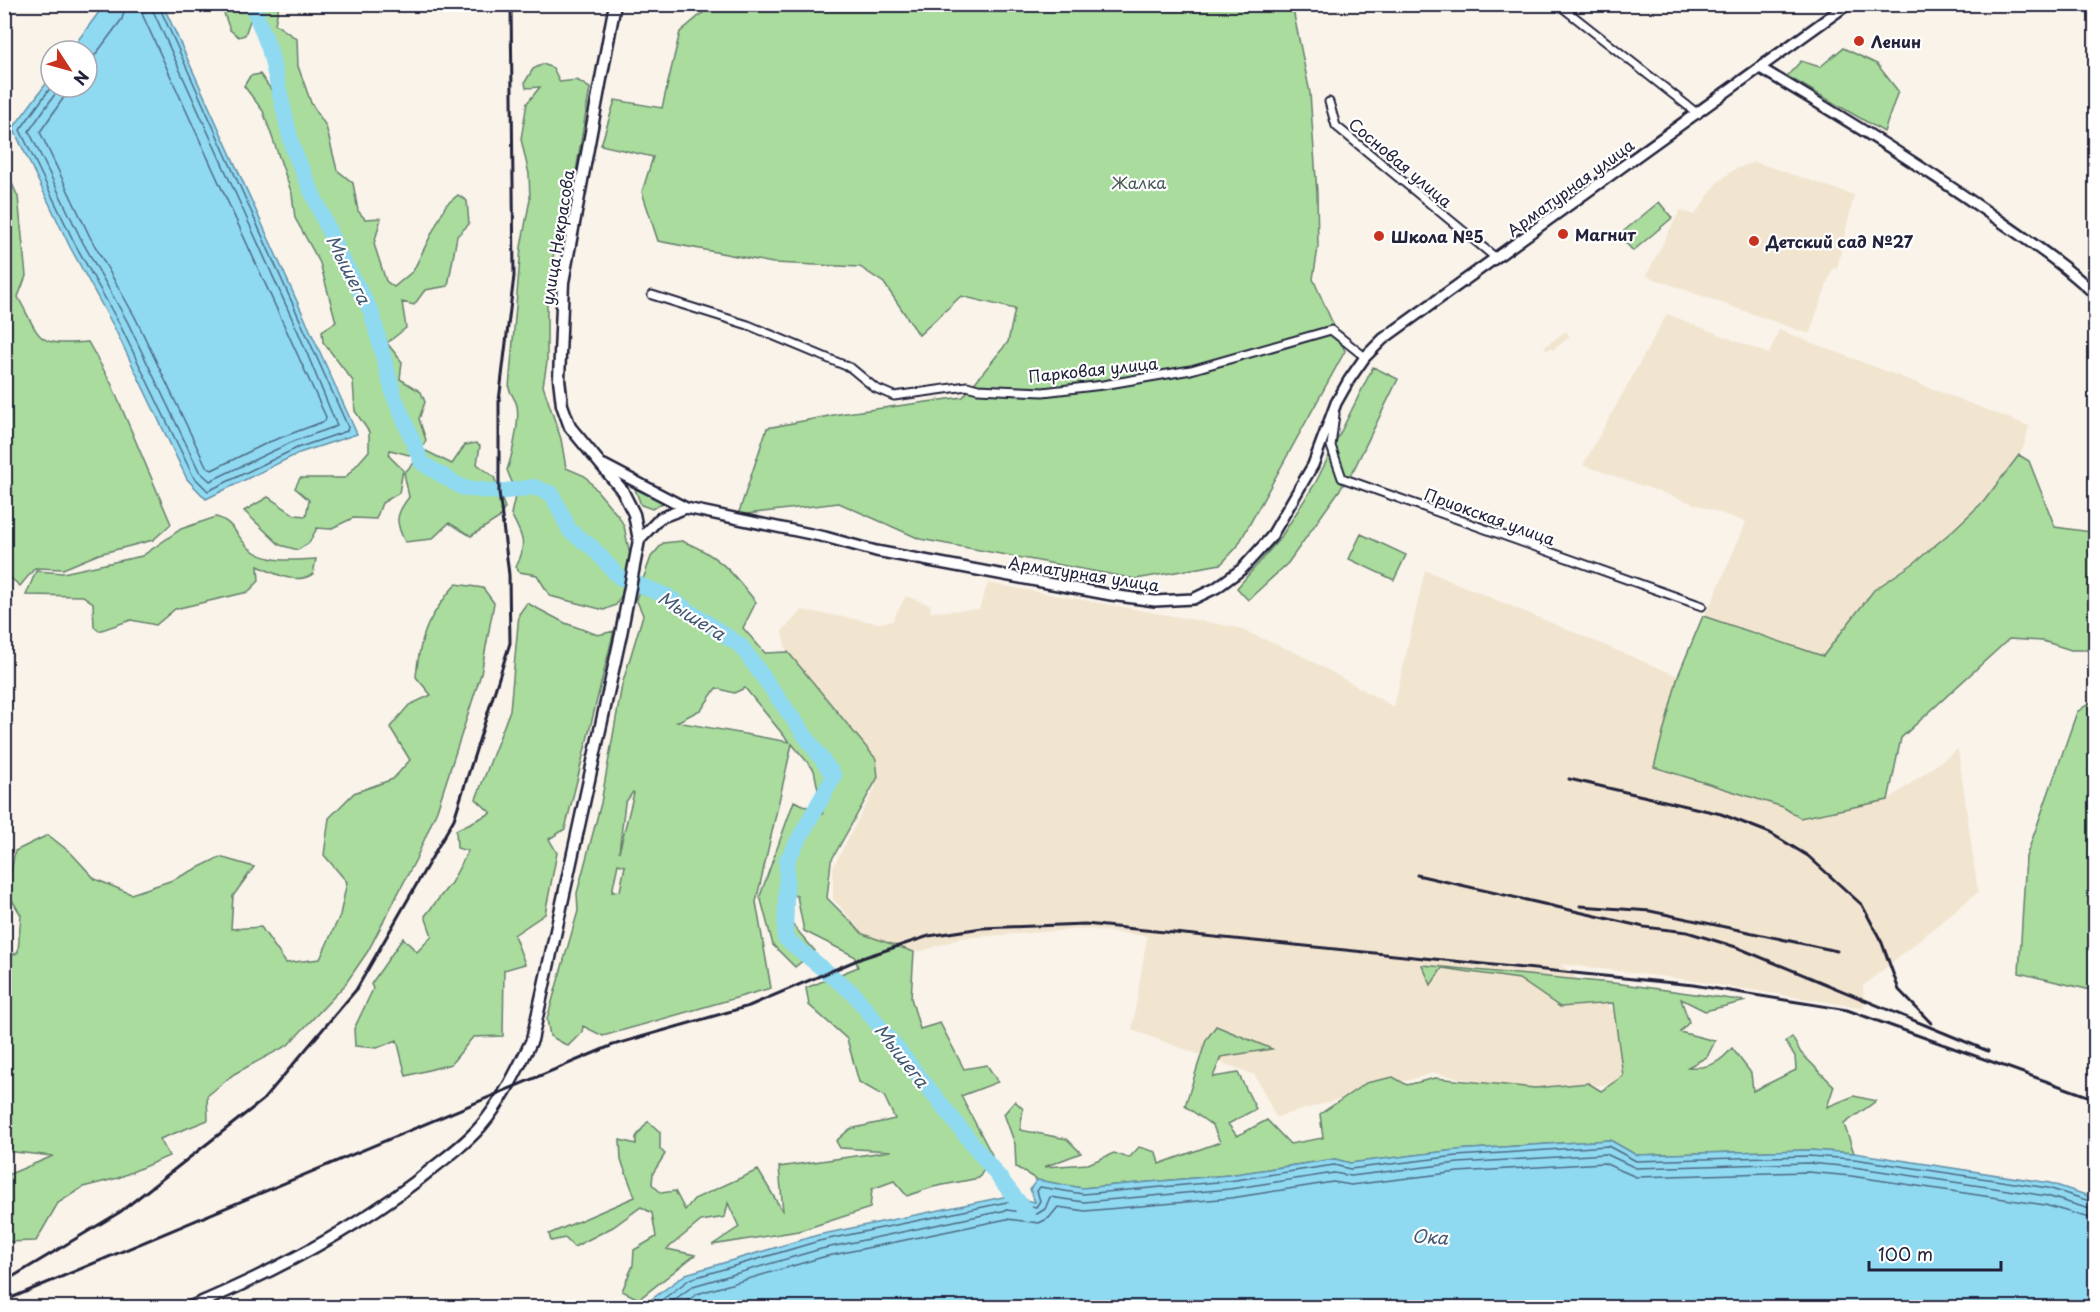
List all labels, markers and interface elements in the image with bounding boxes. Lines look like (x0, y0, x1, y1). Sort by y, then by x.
place label: Ленин (1871, 29, 1921, 53)
marker: Ленин (1852, 34, 1866, 48)
north arrow (39, 39, 99, 99)
text: N (69, 66, 95, 91)
street label: Сосновая улица (1344, 111, 1458, 213)
street label: Арматурная улица (1501, 133, 1639, 241)
street label: улица Некрасова (534, 168, 580, 306)
park label: Жалка (1111, 170, 1166, 194)
place label: Магнит (1575, 222, 1637, 246)
place label: Школа №5 (1391, 224, 1484, 248)
marker: Магнит (1556, 227, 1570, 241)
marker: Школа №5 (1372, 229, 1386, 243)
place label: Детский сад №27 (1765, 229, 1914, 253)
water label: Мышега (320, 230, 378, 309)
marker: Детский сад №27 (1747, 234, 1761, 248)
street label: Парковая улица (1027, 350, 1159, 388)
street label: Приокская улица (1421, 481, 1559, 551)
street label: Арматурная улица (1007, 549, 1161, 597)
water label: Мышега (653, 584, 731, 647)
water label: Мышега (868, 1017, 936, 1093)
water label: Ока (1411, 1221, 1450, 1251)
scale bar (1869, 1234, 2001, 1272)
text: 100 m (1878, 1240, 1933, 1267)

